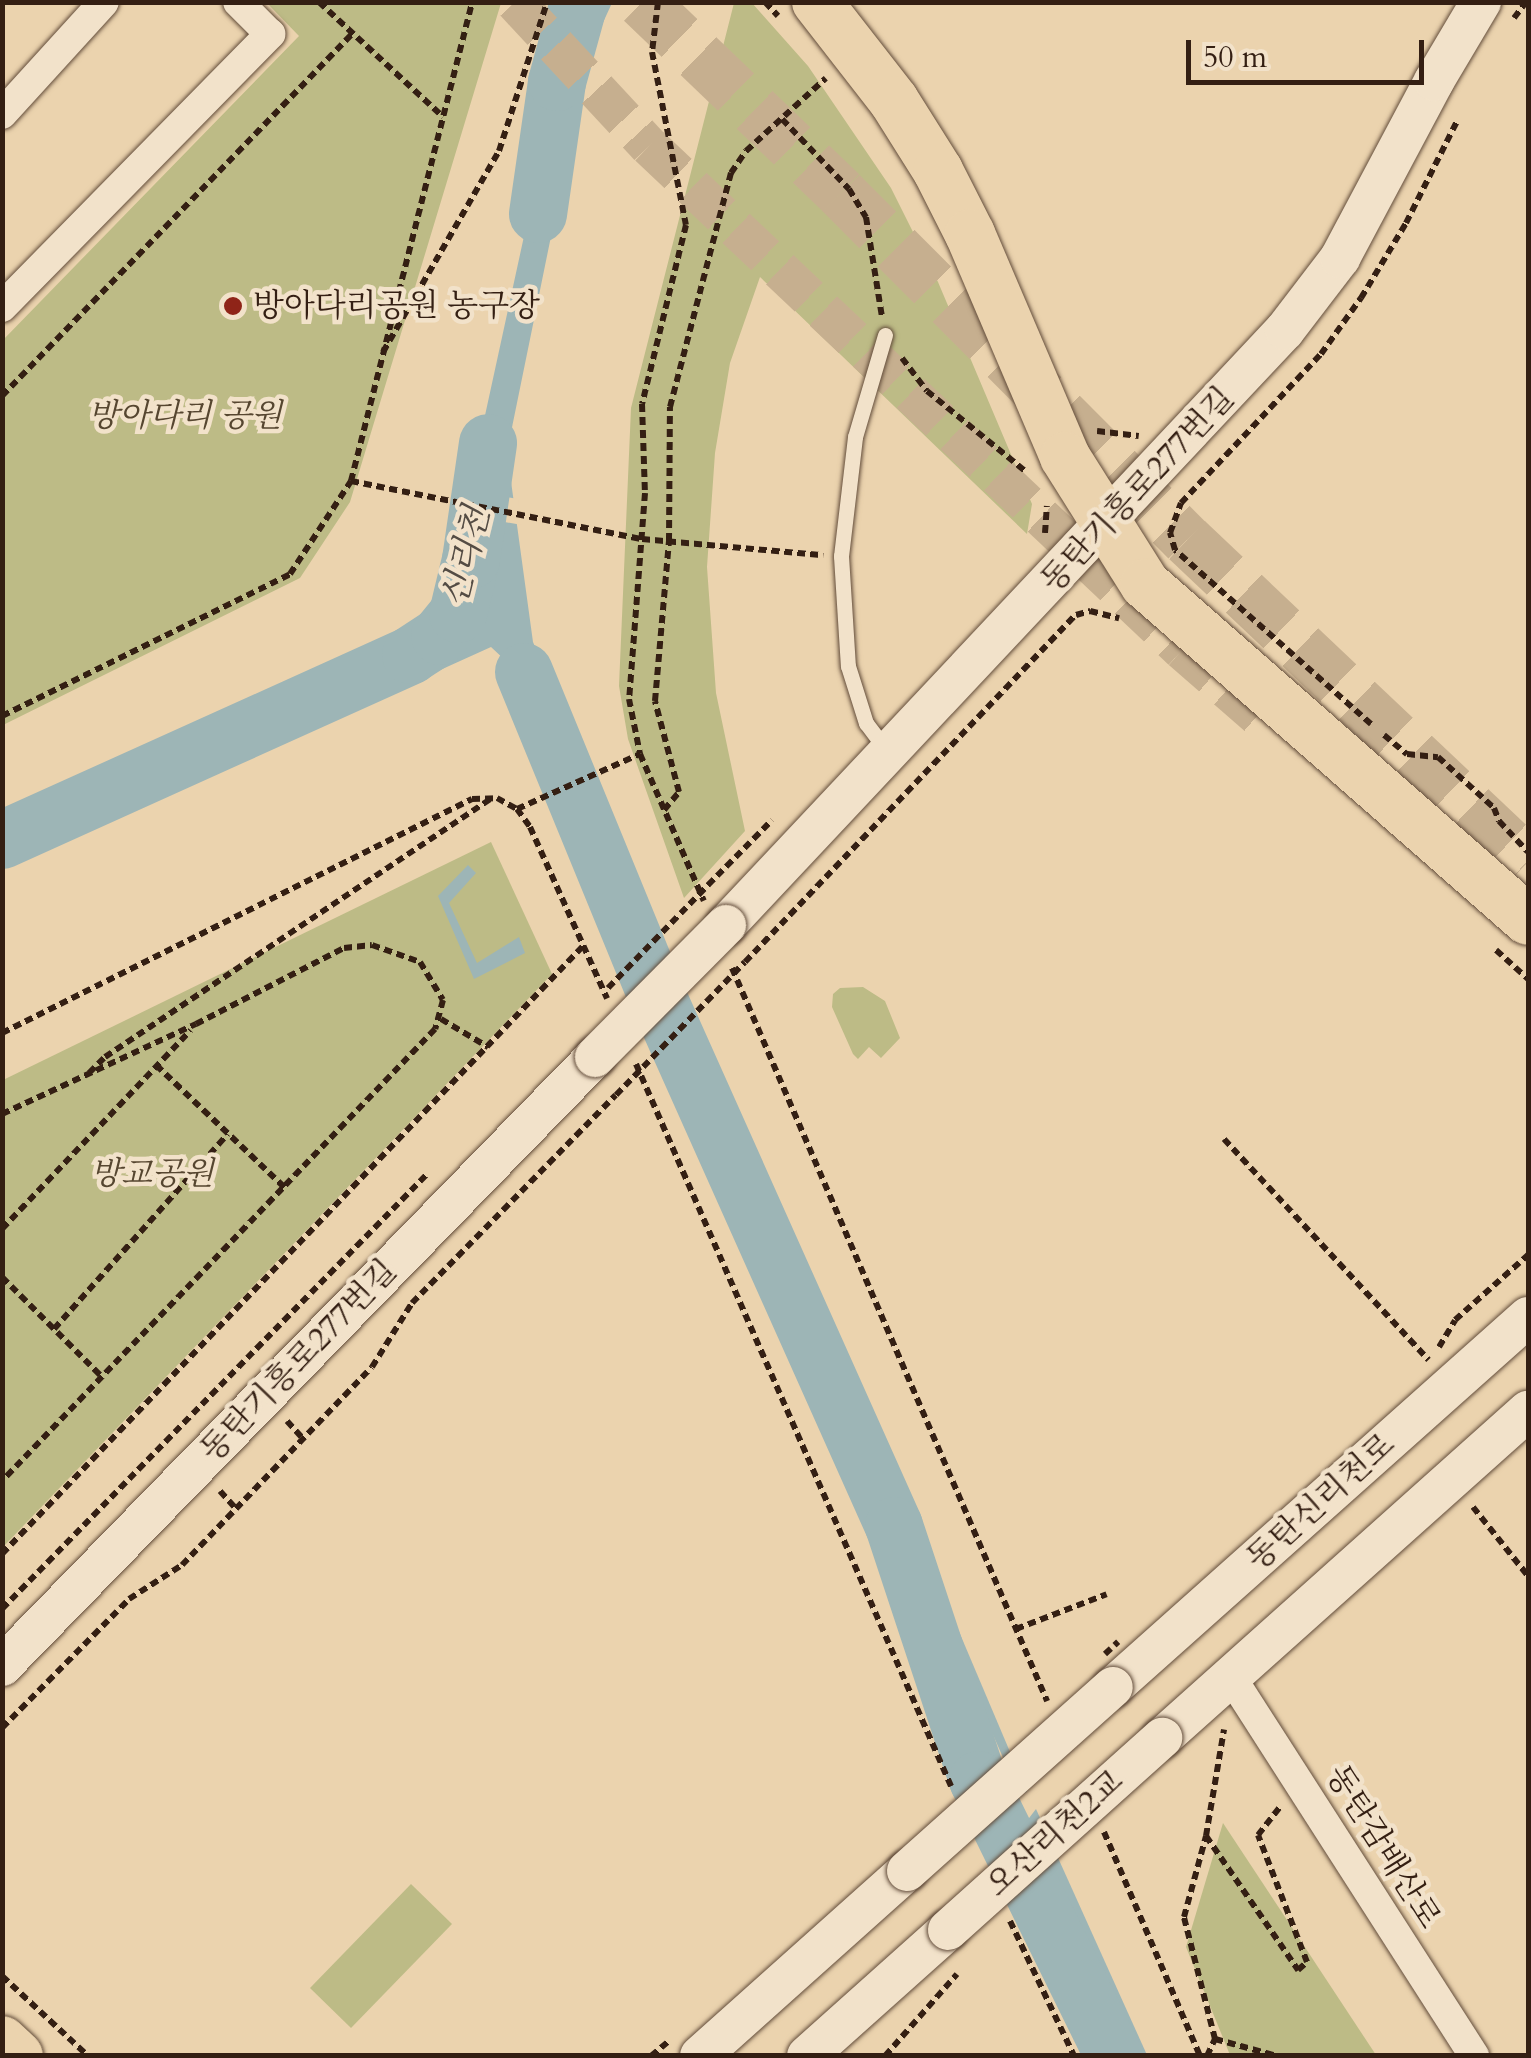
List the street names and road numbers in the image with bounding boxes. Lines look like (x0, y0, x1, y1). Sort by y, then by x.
street label: 동탄기흥로277번길 (1033, 380, 1243, 600)
street label: 동탄기흥로277번길 (193, 1252, 405, 1470)
street label: 동탄신리천로 (1239, 1426, 1403, 1578)
street label: 동탄감배산로 (1318, 1758, 1448, 1936)
street label: 오산리천2교 (979, 1763, 1131, 1905)

